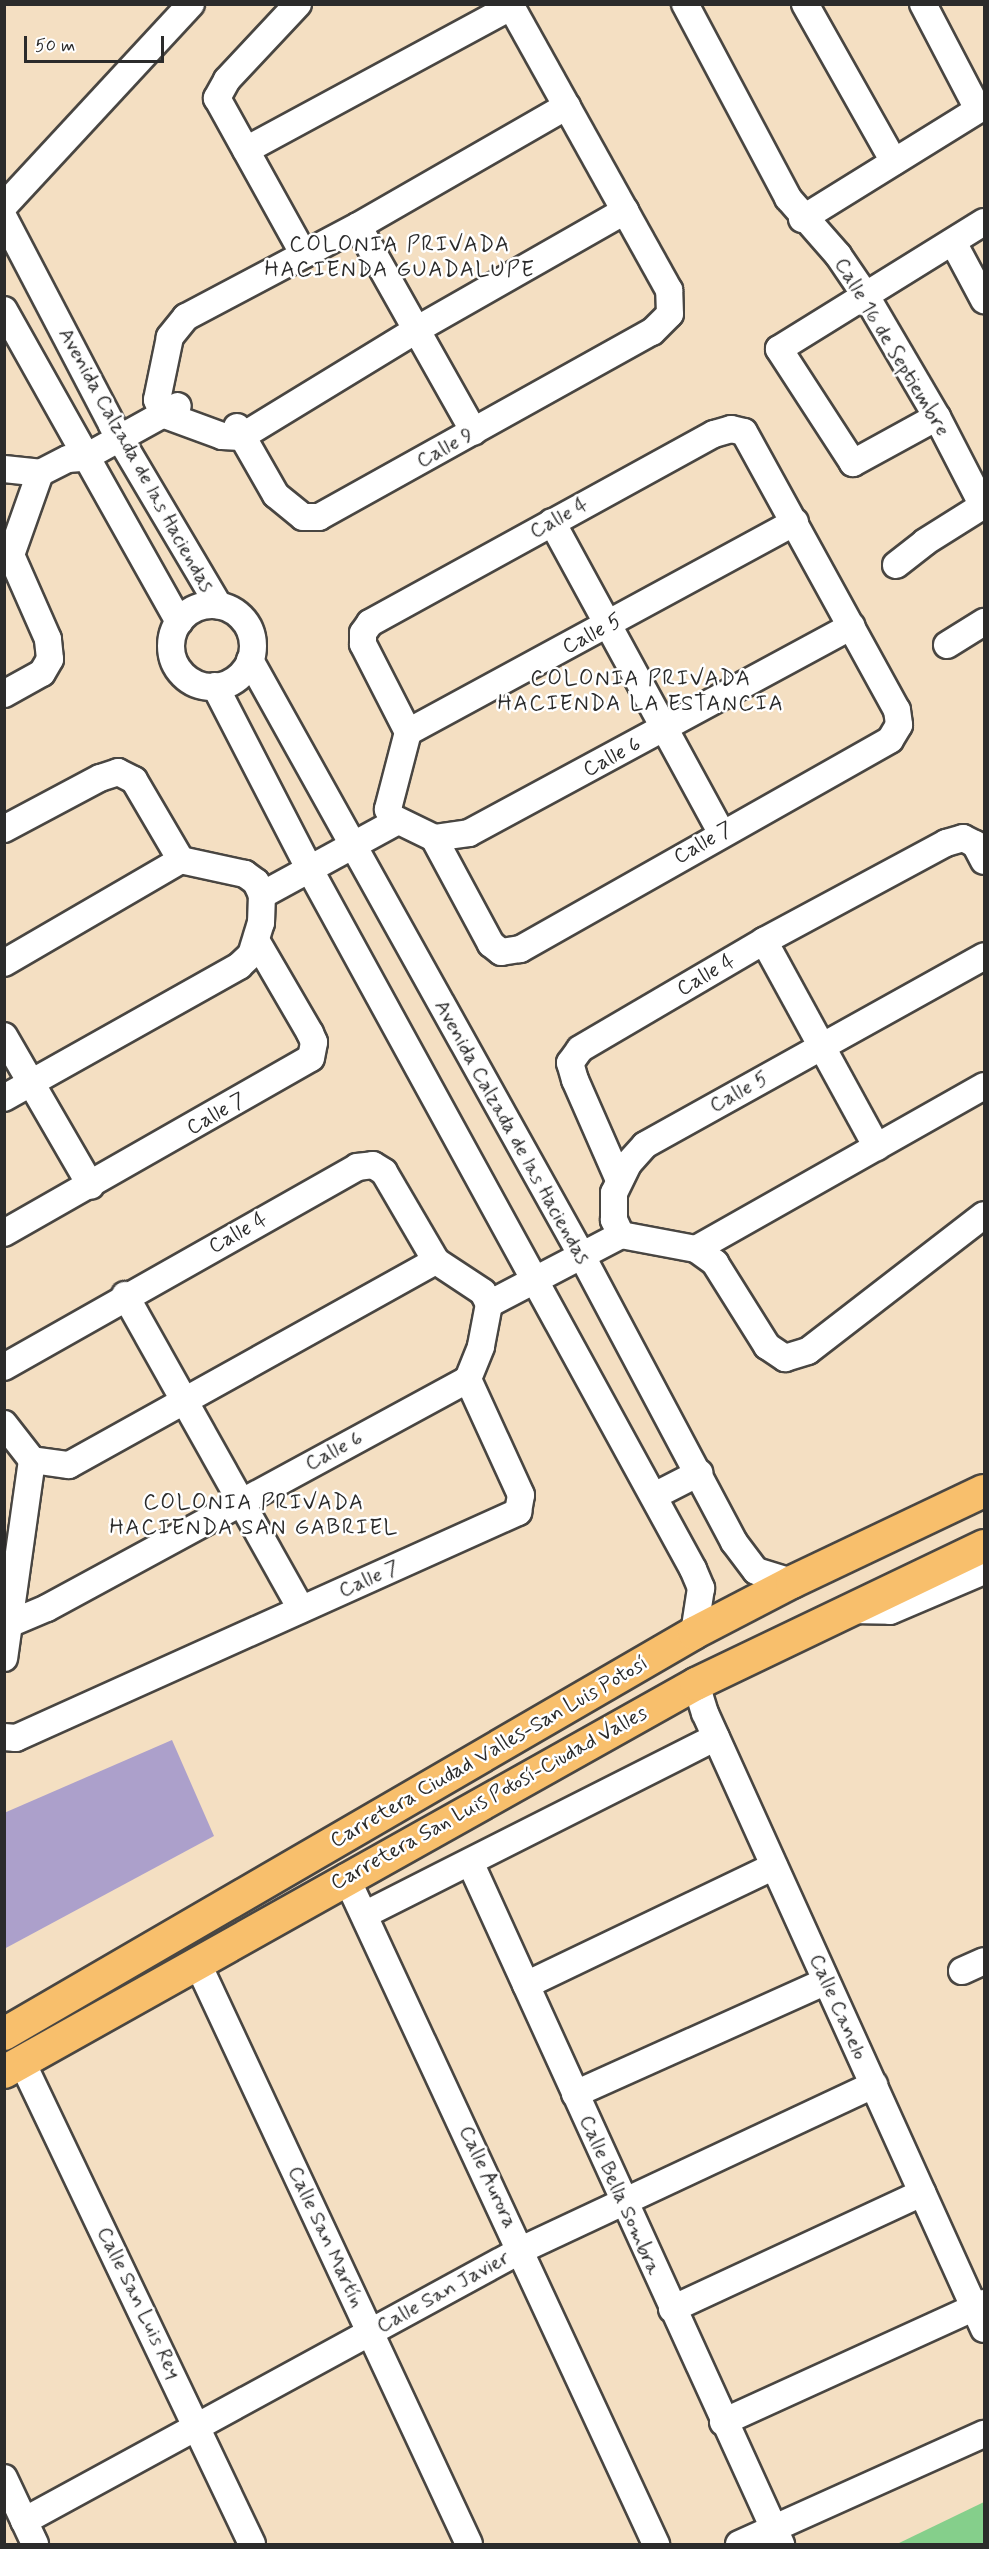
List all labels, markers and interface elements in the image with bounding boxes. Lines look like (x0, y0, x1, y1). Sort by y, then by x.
scale bar (27, 24, 166, 62)
text: 50 m (35, 34, 75, 58)
district label: COLONIA PRIVADA HACIENDA GUADALUPE (265, 232, 535, 284)
street label: Calle 16 de Septiembre (828, 252, 956, 442)
street label: Avenida Calzada de las Haciendas (51, 320, 221, 600)
street label: Calle 9 (412, 422, 478, 474)
street label: Calle 4 (525, 492, 593, 544)
street label: Calle 5 (558, 608, 626, 660)
district label: COLONIA PRIVADA HACIENDA LA ESTANCIA (501, 666, 781, 718)
street label: Calle 6 (579, 731, 645, 783)
street label: Calle 7 (669, 816, 737, 870)
street label: Calle 4 (672, 948, 740, 1002)
street label: Avenida Calzada de las Haciendas (427, 992, 597, 1272)
street label: Calle 5 (705, 1066, 773, 1118)
street label: Calle 7 (182, 1087, 250, 1141)
street label: Calle 4 (204, 1207, 272, 1259)
street label: Calle 6 (301, 1425, 367, 1477)
district label: COLONIA PRIVADA HACIENDA SAN GABRIEL (109, 1490, 399, 1542)
street label: Calle 7 (335, 1555, 403, 1603)
street label: Carretera Ciudad Valles-San Luis Potosí (328, 1652, 650, 1852)
street label: Carretera San Luis Potosí-Ciudad Valles (326, 1700, 652, 1896)
street label: Calle Canelo (804, 1952, 872, 2062)
street label: Calle Bella Sombra (574, 2112, 666, 2278)
street label: Calle Aurora (454, 2123, 522, 2231)
street label: Calle San Martín (282, 2161, 370, 2313)
street label: Calle San Luis Rey (91, 2223, 187, 2383)
street label: Calle San Javier (372, 2245, 514, 2339)

